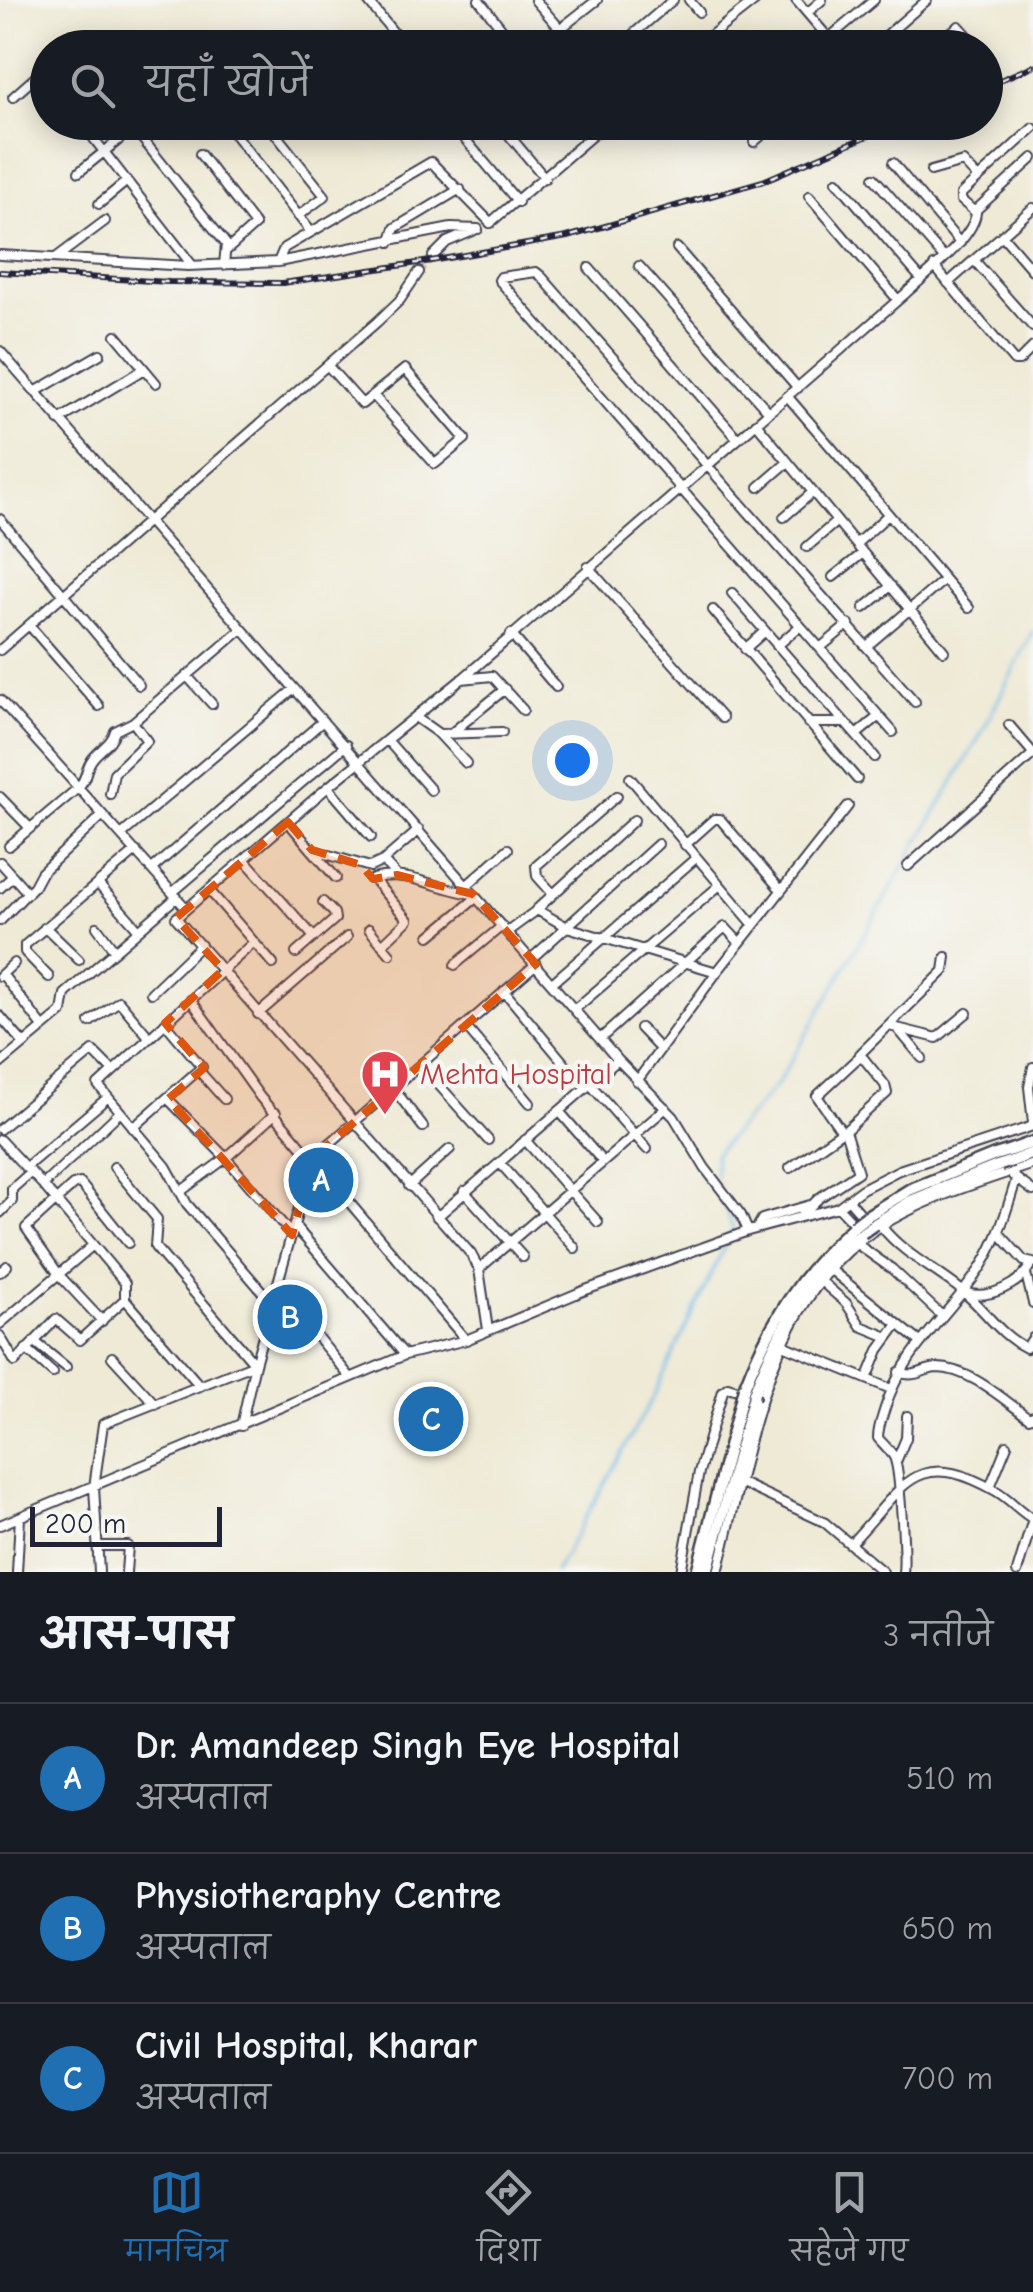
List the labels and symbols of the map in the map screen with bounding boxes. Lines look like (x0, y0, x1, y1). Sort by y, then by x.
your location (547, 735, 598, 786)
hospital icon: Mehta Hospital (359, 1048, 411, 1116)
place label: Mehta Hospital (420, 1057, 612, 1092)
pin: A (288, 1142, 354, 1218)
pin: B (258, 1280, 322, 1354)
pin: C (398, 1382, 464, 1456)
scale bar (30, 1502, 222, 1546)

